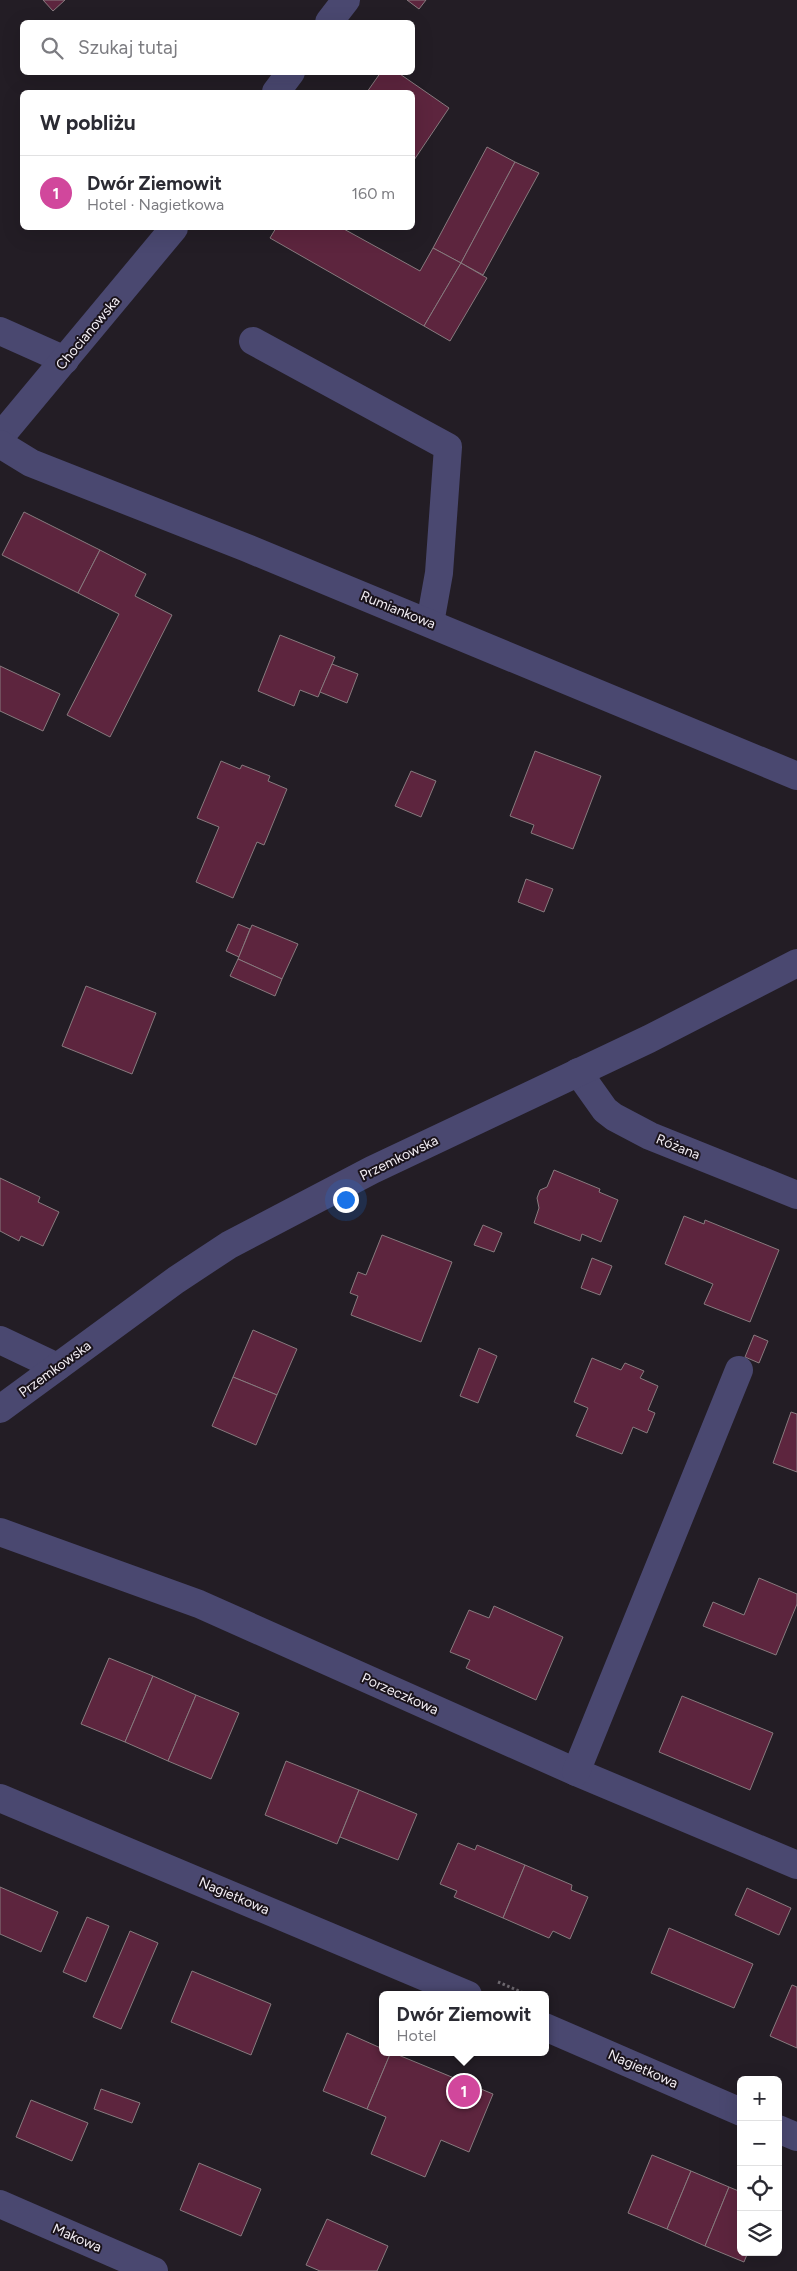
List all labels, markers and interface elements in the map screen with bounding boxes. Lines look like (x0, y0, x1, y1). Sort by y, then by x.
search box (20, 20, 415, 75)
icon: search (38, 34, 66, 62)
text: Szukaj tutaj (78, 36, 178, 59)
text: W pobliżu (40, 110, 136, 135)
text: Dwór Ziemowit (87, 172, 222, 195)
text: 1 (53, 184, 59, 203)
text: 160 m (352, 184, 395, 203)
text: Hotel · Nagietkowa (87, 195, 224, 214)
street label: Chocianowska (52, 293, 124, 373)
street label: Rumiankowa (358, 587, 438, 633)
street label: Różana (654, 1131, 702, 1163)
street label: Przemkowska (357, 1132, 441, 1184)
your location (333, 1187, 359, 1213)
street label: Przemkowska (16, 1337, 94, 1401)
street label: Porzeczkowa (359, 1669, 441, 1719)
street label: Nagietkowa (196, 1874, 272, 1918)
popup (379, 1991, 549, 2056)
text: Dwór Ziemowit (397, 2003, 531, 2026)
text: Hotel (397, 2026, 436, 2045)
street label: Nagietkowa (605, 2046, 681, 2092)
pin: 1 (448, 2072, 480, 2110)
map controls (737, 2076, 782, 2256)
button: + (737, 2076, 782, 2121)
button: − (737, 2121, 782, 2166)
button: locate (737, 2166, 782, 2211)
button: layers (737, 2211, 782, 2256)
street label: Makowa (50, 2220, 104, 2256)

